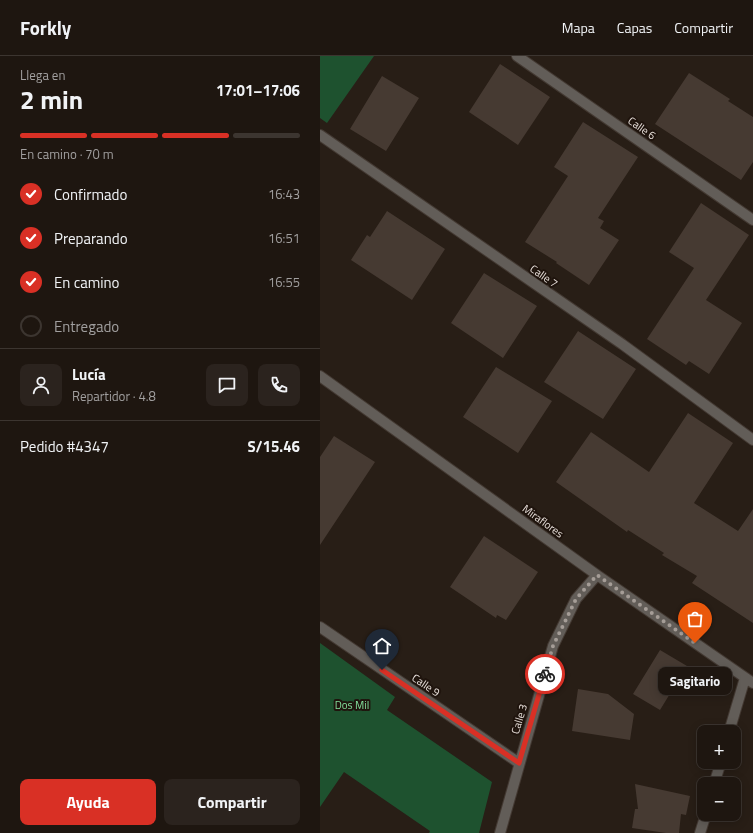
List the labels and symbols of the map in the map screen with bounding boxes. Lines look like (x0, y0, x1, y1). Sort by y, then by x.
street label: Calle 6 (625, 113, 659, 143)
street label: Calle 7 (527, 261, 561, 291)
street label: Miraflores (519, 501, 567, 541)
pin (678, 602, 712, 643)
pin (365, 629, 399, 670)
courier (525, 654, 565, 694)
callout: Sagitario (658, 667, 732, 695)
street label: Calle 9 (409, 670, 443, 700)
park label: Dos Mil (335, 697, 369, 713)
street label: Calle 3 (507, 702, 531, 736)

